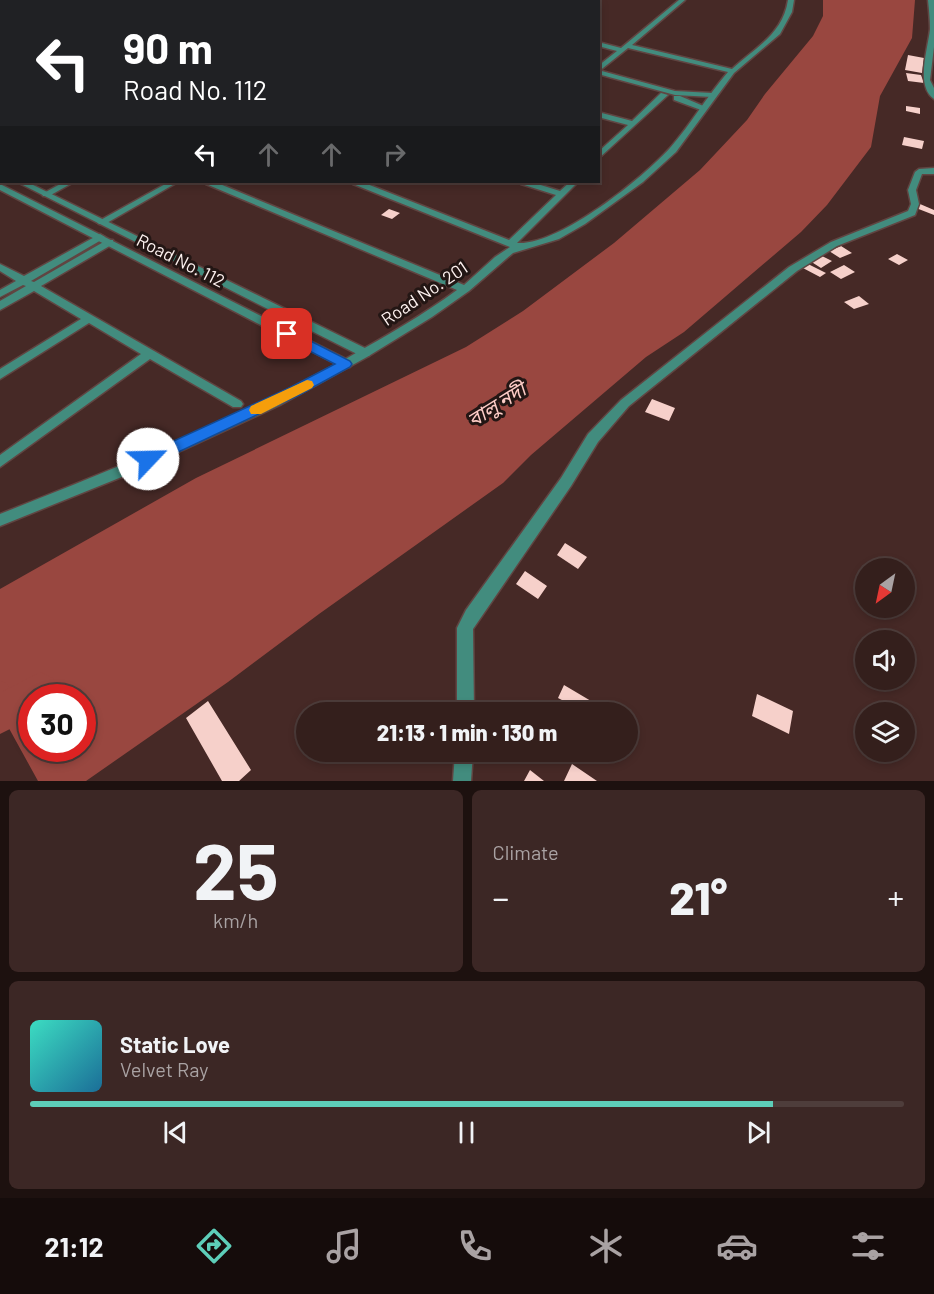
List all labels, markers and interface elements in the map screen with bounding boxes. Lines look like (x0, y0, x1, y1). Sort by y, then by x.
text: 90 m (123, 22, 213, 72)
icon: left (24, 24, 102, 102)
text: Road No. 112 (123, 73, 267, 105)
icon: left (189, 138, 222, 171)
icon: ahead (252, 138, 285, 171)
icon: ahead (315, 138, 348, 171)
icon: right (378, 138, 411, 171)
street label: Road No. 112 (133, 228, 229, 292)
street label: Road No. 201 (377, 256, 471, 330)
pin (261, 308, 312, 359)
icon: arrive (270, 317, 303, 350)
water label: বালু নদী (462, 375, 533, 432)
position arrow (116, 427, 180, 491)
north arrow (855, 558, 915, 618)
map controls (855, 558, 915, 762)
button: sound (855, 630, 915, 690)
speed limit sign: 30 (18, 684, 96, 762)
button: layers (855, 702, 915, 762)
text: 21:13 · 1 min · 130 m (377, 719, 557, 745)
text: 25 (193, 822, 279, 916)
text: Climate (493, 840, 559, 864)
text: 21° (669, 870, 727, 924)
text: − (493, 877, 509, 917)
text: + (887, 877, 904, 917)
text: km/h (213, 908, 258, 932)
text: Static Love (120, 1031, 230, 1057)
text: Velvet Ray (120, 1057, 209, 1081)
icon: previous (159, 1116, 192, 1149)
icon: pause (450, 1116, 483, 1149)
icon: next (742, 1116, 775, 1149)
icon: directions (193, 1225, 235, 1267)
icon: music (323, 1225, 365, 1267)
icon: phone (454, 1225, 496, 1267)
icon: climate (585, 1225, 627, 1267)
icon: car (716, 1225, 758, 1267)
icon: filters (847, 1225, 889, 1267)
text: 21:12 (44, 1230, 104, 1262)

